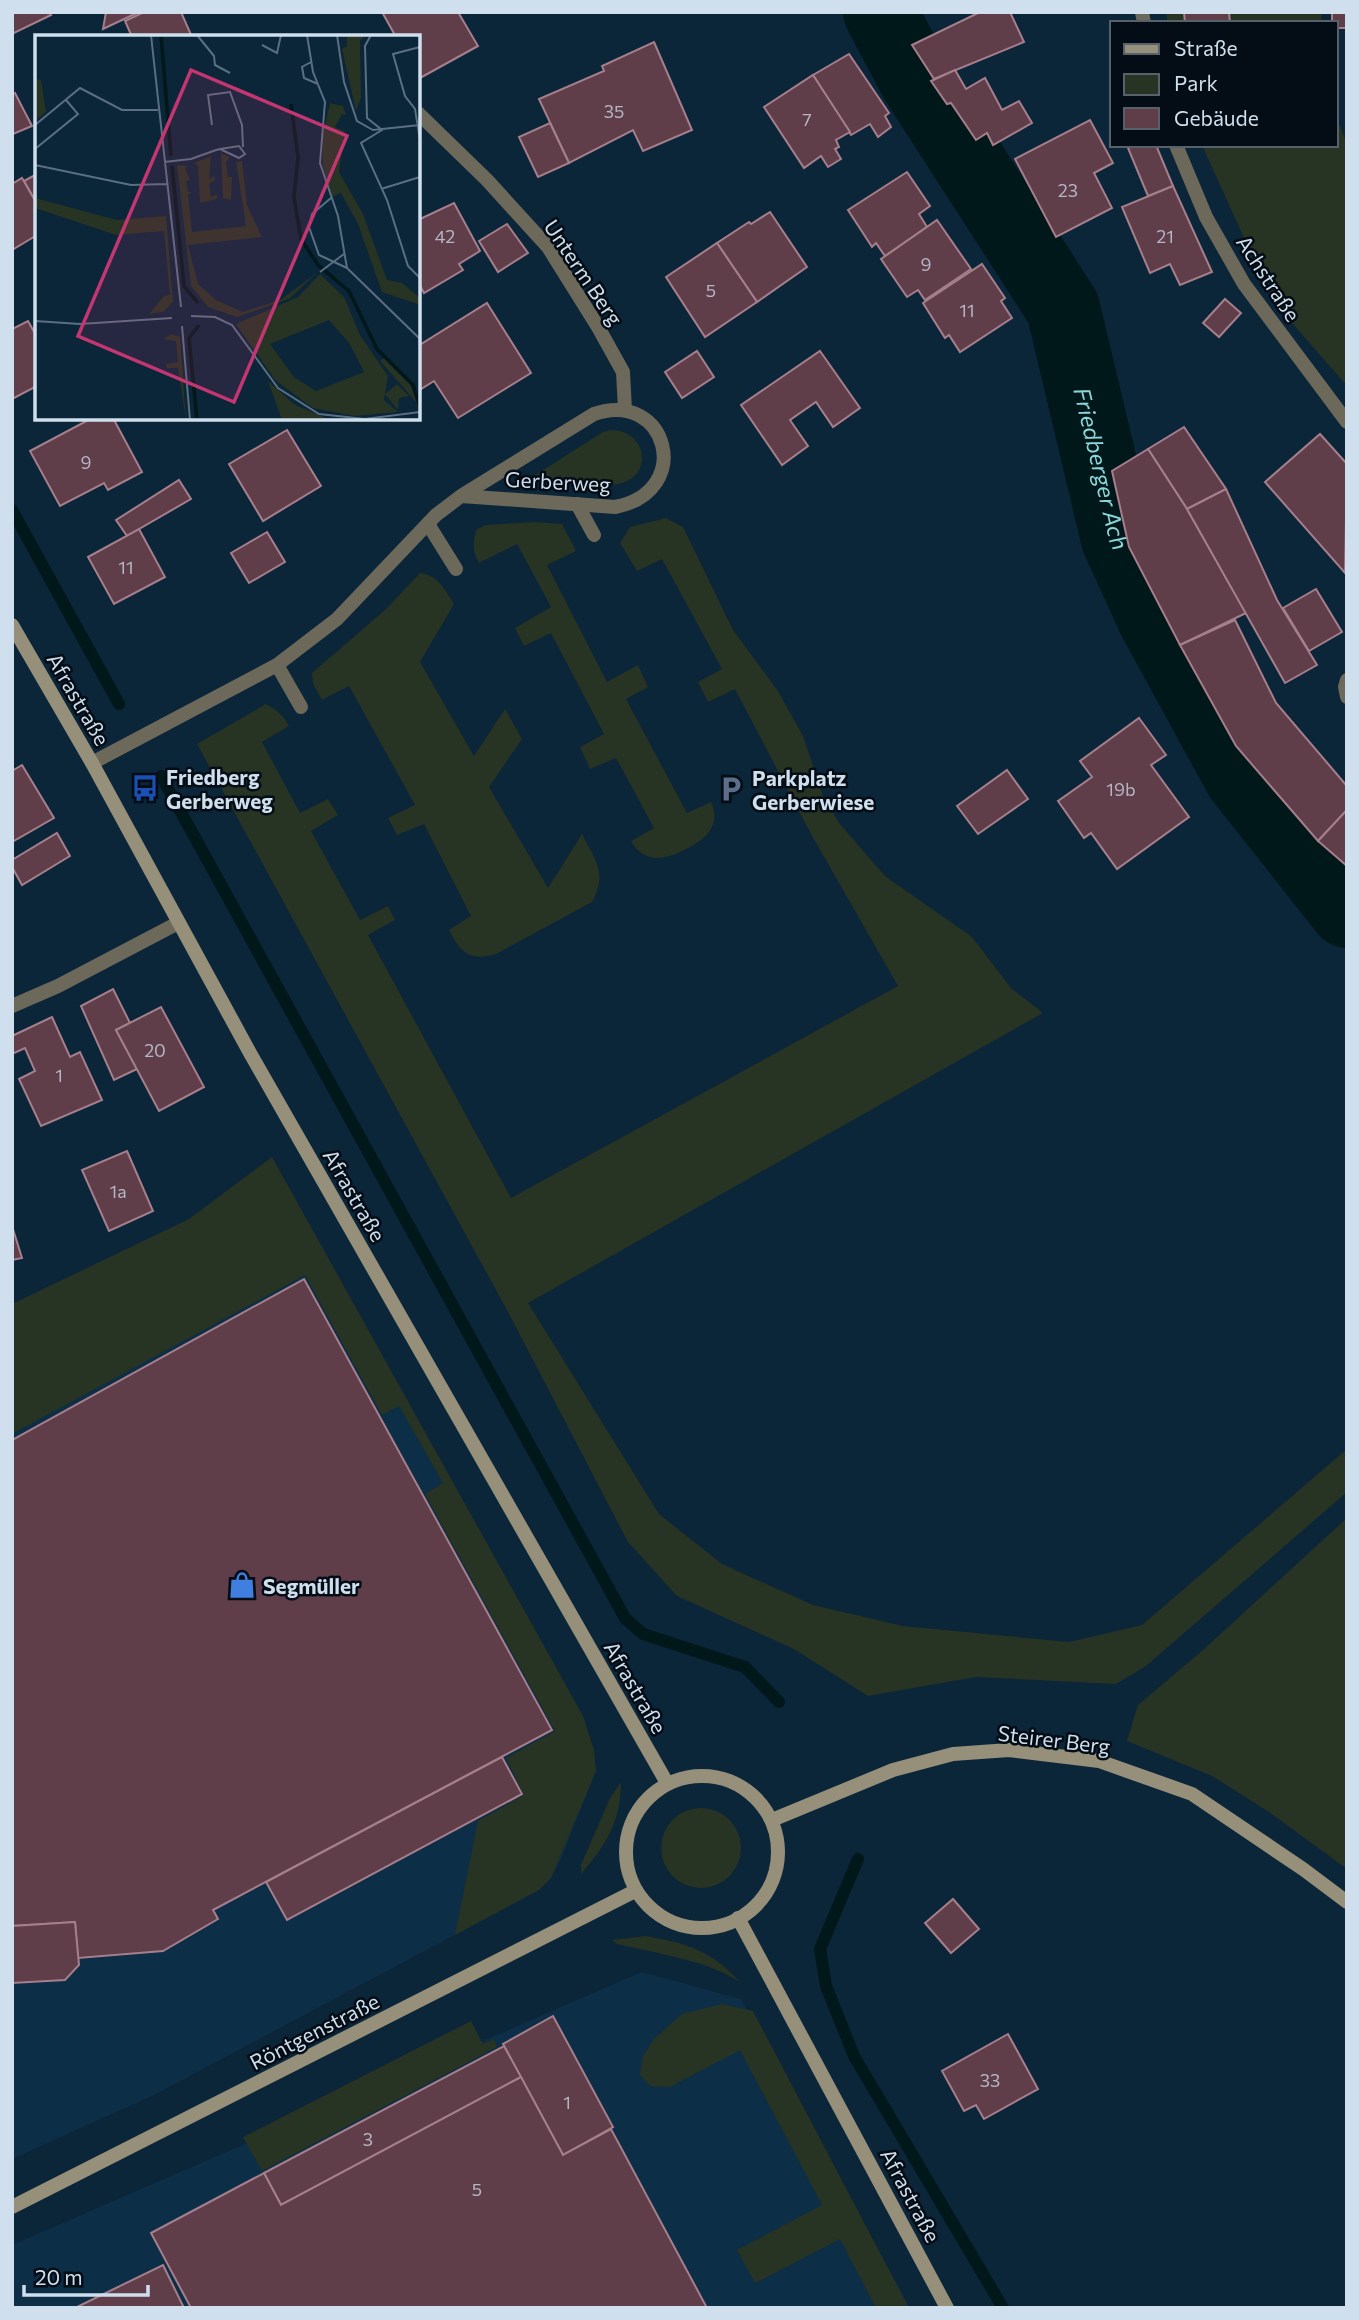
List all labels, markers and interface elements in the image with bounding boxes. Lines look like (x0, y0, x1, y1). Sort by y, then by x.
legend (1110, 21, 1338, 147)
inset map (35, 35, 420, 420)
text: Straße (1174, 35, 1238, 60)
text: Park (1174, 70, 1218, 95)
house number: 35 (604, 100, 624, 122)
text: Gebäude (1174, 105, 1259, 130)
house number: 7 (802, 108, 812, 130)
house number: 23 (1058, 179, 1078, 201)
street label: Unterm Berg (540, 214, 628, 330)
house number: 42 (435, 225, 455, 247)
house number: 21 (1156, 225, 1174, 247)
street label: Achstraße (1232, 230, 1306, 326)
house number: 9 (921, 253, 931, 275)
house number: 5 (706, 279, 716, 301)
house number: 11 (959, 299, 975, 321)
water label: Friedberger Ach (1068, 384, 1135, 554)
house number: 9 (81, 451, 91, 473)
street label: Gerberweg (505, 466, 611, 496)
house number: 11 (118, 556, 134, 578)
street label: Afrastraße (43, 648, 115, 750)
place label: Friedberg Gerberweg (166, 764, 273, 813)
place label: Parkplatz Gerberwiese (752, 765, 874, 814)
bus stop icon: Friedberg Gerberweg (130, 773, 160, 803)
parking icon: Parkplatz Gerberwiese (716, 774, 746, 804)
house number: 19b (1106, 778, 1136, 800)
house number: 20 (144, 1039, 166, 1061)
house number: 1 (55, 1064, 63, 1086)
street label: Afrastraße (319, 1144, 391, 1246)
house number: 1a (109, 1180, 127, 1202)
shop icon: Segmüller (227, 1570, 257, 1600)
place label: Segmüller (263, 1573, 360, 1598)
street label: Afrastraße (600, 1636, 672, 1738)
street label: Steirer Berg (996, 1720, 1112, 1758)
street label: Röntgenstraße (245, 1988, 383, 2074)
house number: 33 (980, 2069, 1000, 2091)
house number: 1 (563, 2091, 571, 2113)
house number: 3 (363, 2128, 373, 2150)
street label: Afrastraße (876, 2144, 946, 2246)
house number: 5 (472, 2178, 482, 2200)
scale bar (24, 2254, 149, 2298)
text: 20 m (35, 2264, 83, 2289)

